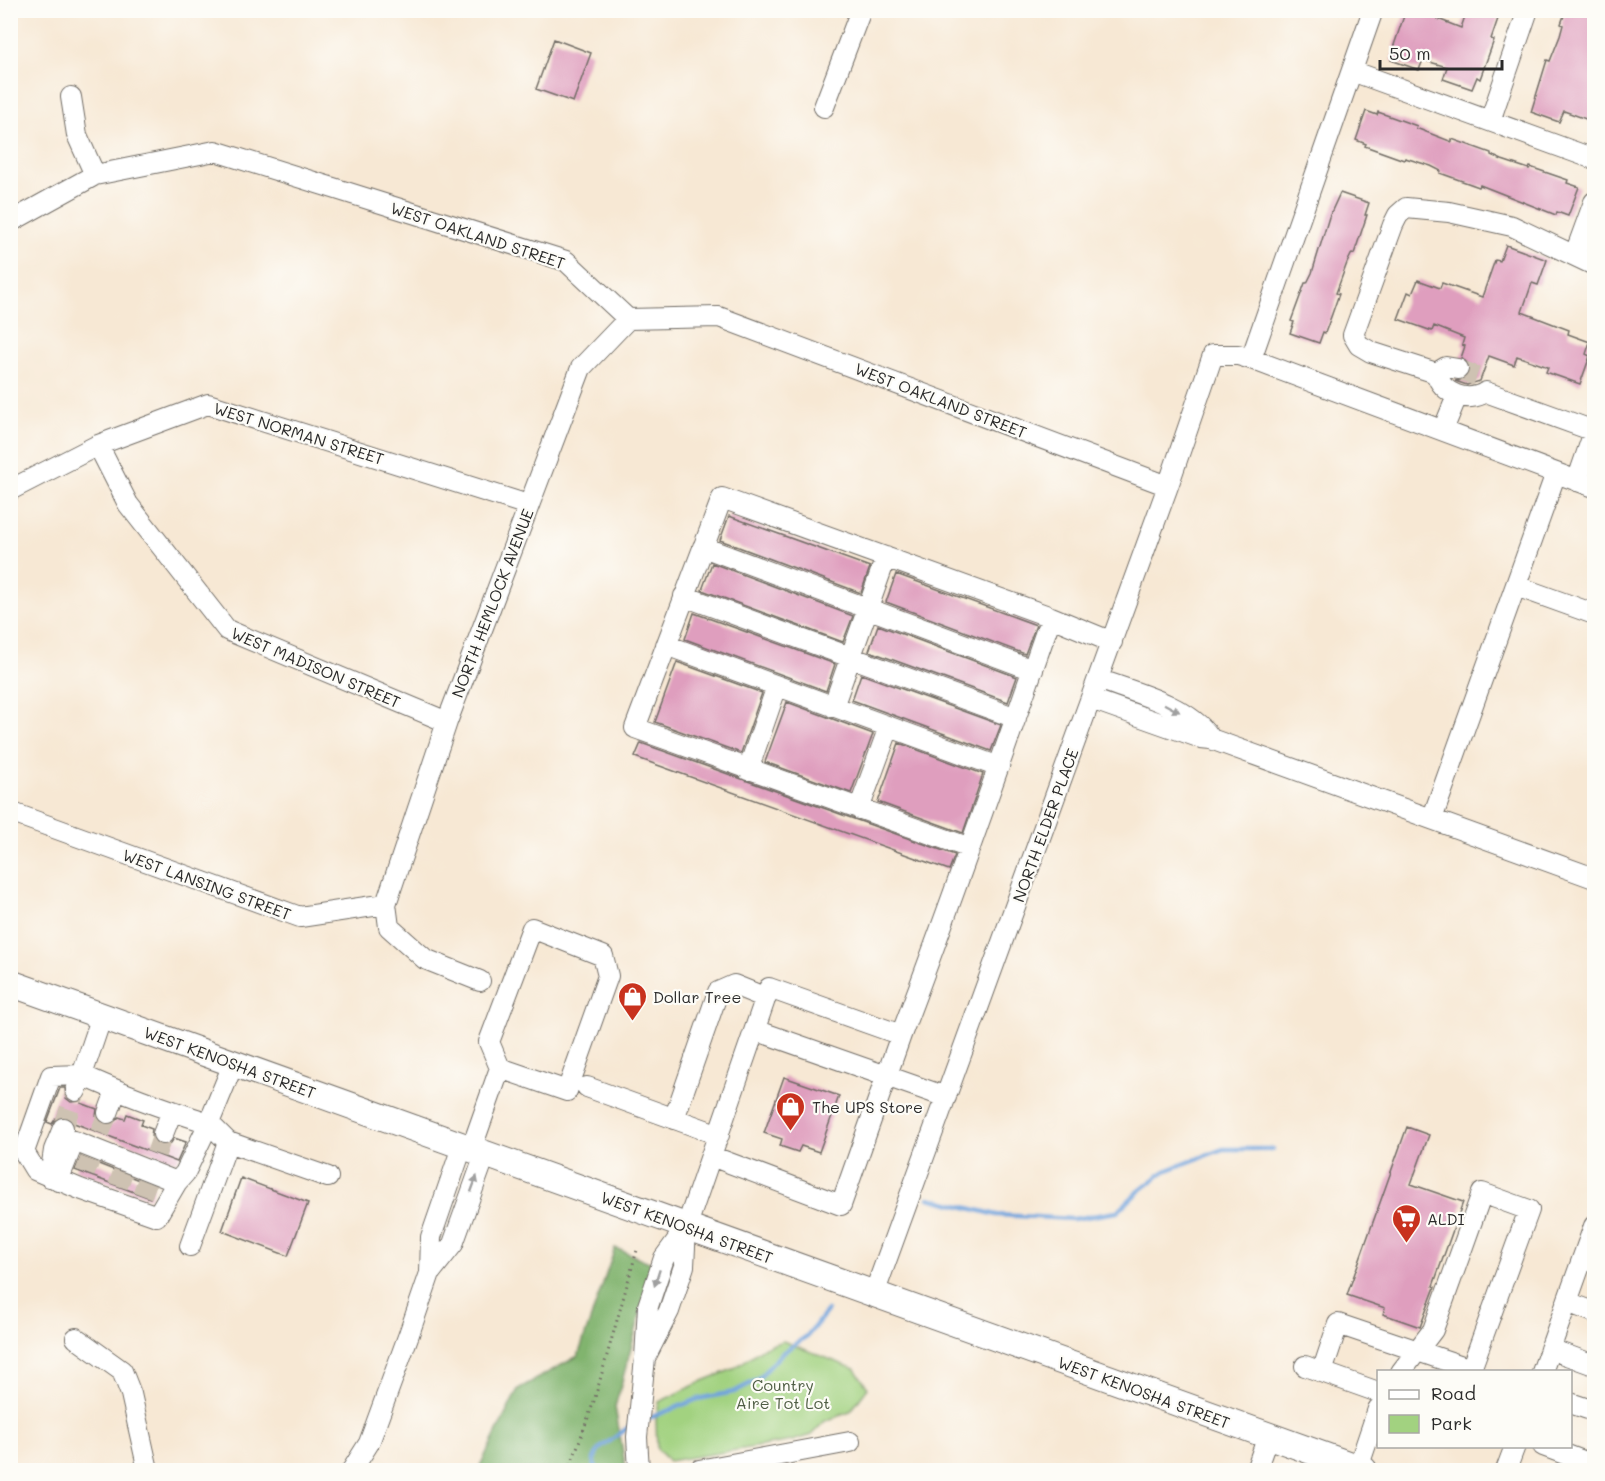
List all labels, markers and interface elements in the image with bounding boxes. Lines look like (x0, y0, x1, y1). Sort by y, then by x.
scale bar (1380, 33, 1502, 71)
text: 50 m (1389, 41, 1431, 65)
street label: WEST OAKLAND STREET (388, 197, 568, 273)
street label: WEST OAKLAND STREET (852, 357, 1030, 443)
street label: WEST NORMAN STREET (211, 397, 387, 469)
street label: NORTH HEMLOCK AVENUE (446, 506, 538, 700)
street label: WEST MADISON STREET (228, 622, 404, 712)
one-way arrow (1164, 703, 1181, 713)
street label: NORTH ELDER PLACE (1007, 745, 1083, 905)
street label: WEST LANSING STREET (120, 844, 294, 924)
shop icon: Dollar Tree (616, 980, 648, 1022)
place label: Dollar Tree (653, 986, 741, 1007)
street label: WEST KENOSHA STREET (141, 1021, 319, 1103)
shop icon: The UPS Store (775, 1090, 807, 1132)
place label: The UPS Store (812, 1096, 923, 1117)
one-way arrow (470, 1175, 480, 1193)
street label: WEST KENOSHA STREET (598, 1186, 776, 1268)
supermarket icon: ALDI (1390, 1202, 1422, 1244)
place label: ALDI (1427, 1208, 1465, 1229)
one-way arrow (652, 1269, 661, 1287)
street label: WEST KENOSHA STREET (1055, 1351, 1233, 1433)
legend (1377, 1370, 1572, 1448)
park label: Country Aire Tot Lot (736, 1374, 830, 1413)
text: Road (1431, 1381, 1476, 1405)
text: Park (1431, 1411, 1472, 1435)

